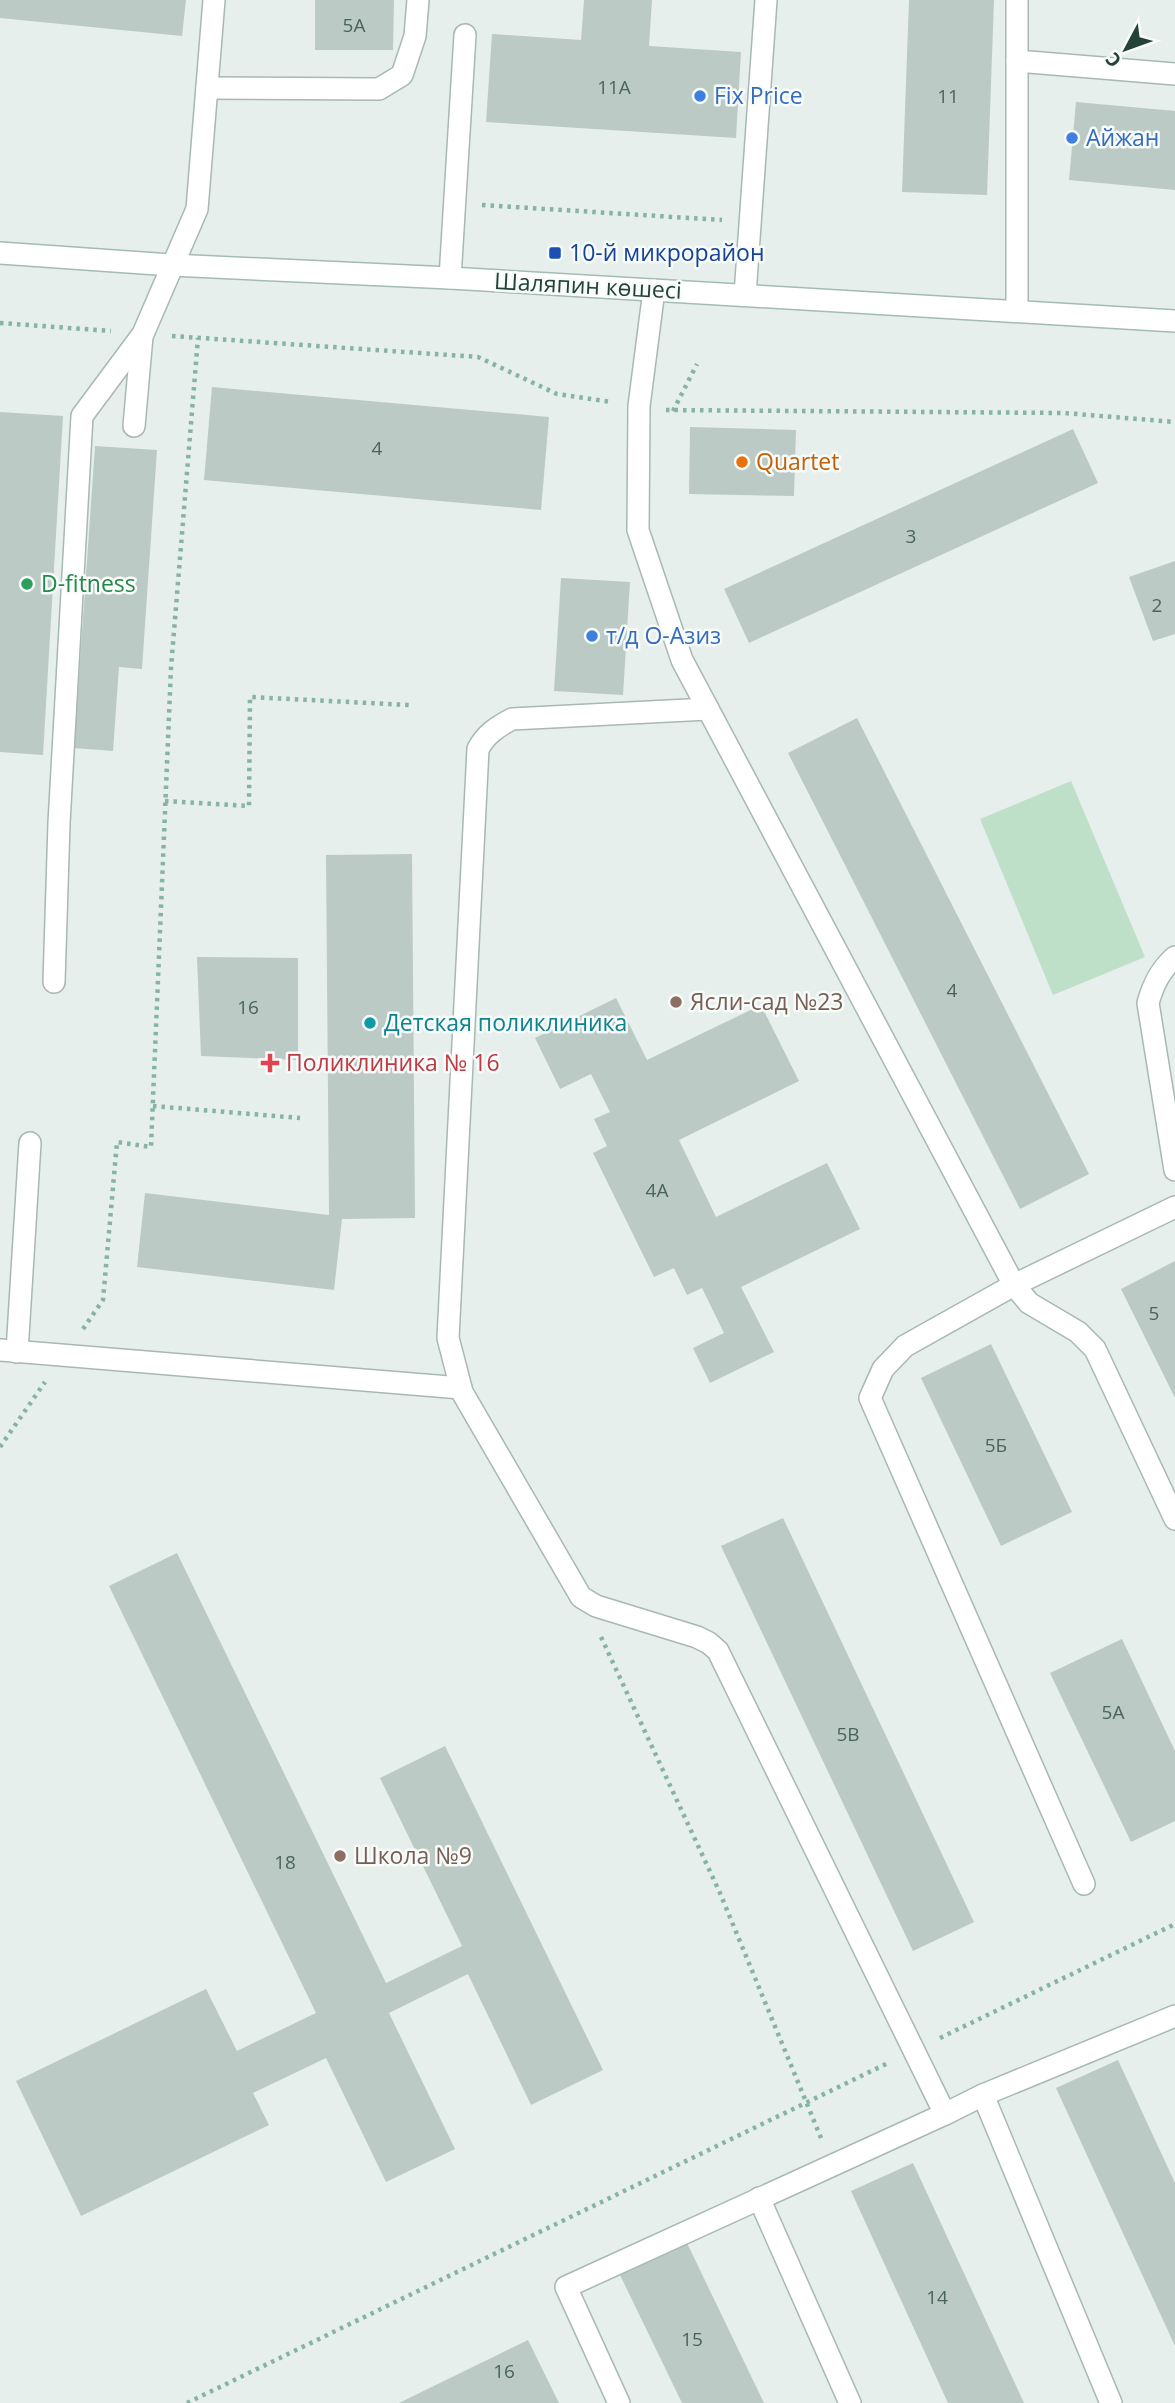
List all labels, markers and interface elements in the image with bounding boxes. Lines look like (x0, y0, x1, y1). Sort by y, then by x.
house number: 5А (343, 12, 365, 38)
north arrow (1091, 14, 1161, 84)
text: С (1099, 47, 1127, 73)
house number: 11А (597, 74, 631, 100)
place label: Fix Price (714, 79, 803, 111)
house number: 11 (937, 83, 959, 109)
marker: Fix Price (692, 88, 708, 104)
place label: Айжан (1086, 121, 1159, 153)
marker: Айжан (1064, 130, 1080, 146)
place label: 10-й микрорайон (569, 236, 764, 268)
marker: 10-й микрорайон (547, 245, 563, 261)
street label: Шаляпин көшесі (493, 264, 683, 306)
house number: 4 (372, 435, 383, 461)
place label: Quartet (756, 445, 840, 477)
marker: Quartet (734, 454, 750, 470)
house number: 3 (906, 523, 916, 549)
place label: D-fitness (41, 567, 136, 599)
marker: D-fitness (19, 576, 35, 592)
house number: 2 (1152, 592, 1162, 618)
place label: т/д О-Азиз (606, 619, 721, 651)
marker: т/д О-Азиз (584, 628, 600, 644)
house number: 4 (947, 977, 958, 1003)
place label: Ясли-сад №23 (690, 985, 843, 1017)
house number: 16 (237, 994, 259, 1020)
marker: Ясли-сад №23 (668, 994, 684, 1010)
place label: Детская поликлиника (384, 1006, 627, 1038)
marker: Детская поликлиника (362, 1015, 378, 1031)
place label: Поликлиника № 16 (286, 1046, 500, 1078)
marker: Поликлиника № 16 (260, 1053, 280, 1073)
house number: 4А (646, 1177, 668, 1203)
house number: 5 (1149, 1300, 1159, 1326)
house number: 5Б (985, 1432, 1007, 1458)
house number: 5А (1102, 1699, 1124, 1725)
house number: 5В (836, 1721, 860, 1747)
place label: Школа №9 (354, 1839, 472, 1871)
marker: Школа №9 (332, 1848, 348, 1864)
house number: 18 (274, 1849, 296, 1875)
house number: 14 (926, 2284, 948, 2310)
house number: 15 (681, 2326, 703, 2352)
house number: 16 (493, 2358, 515, 2384)

